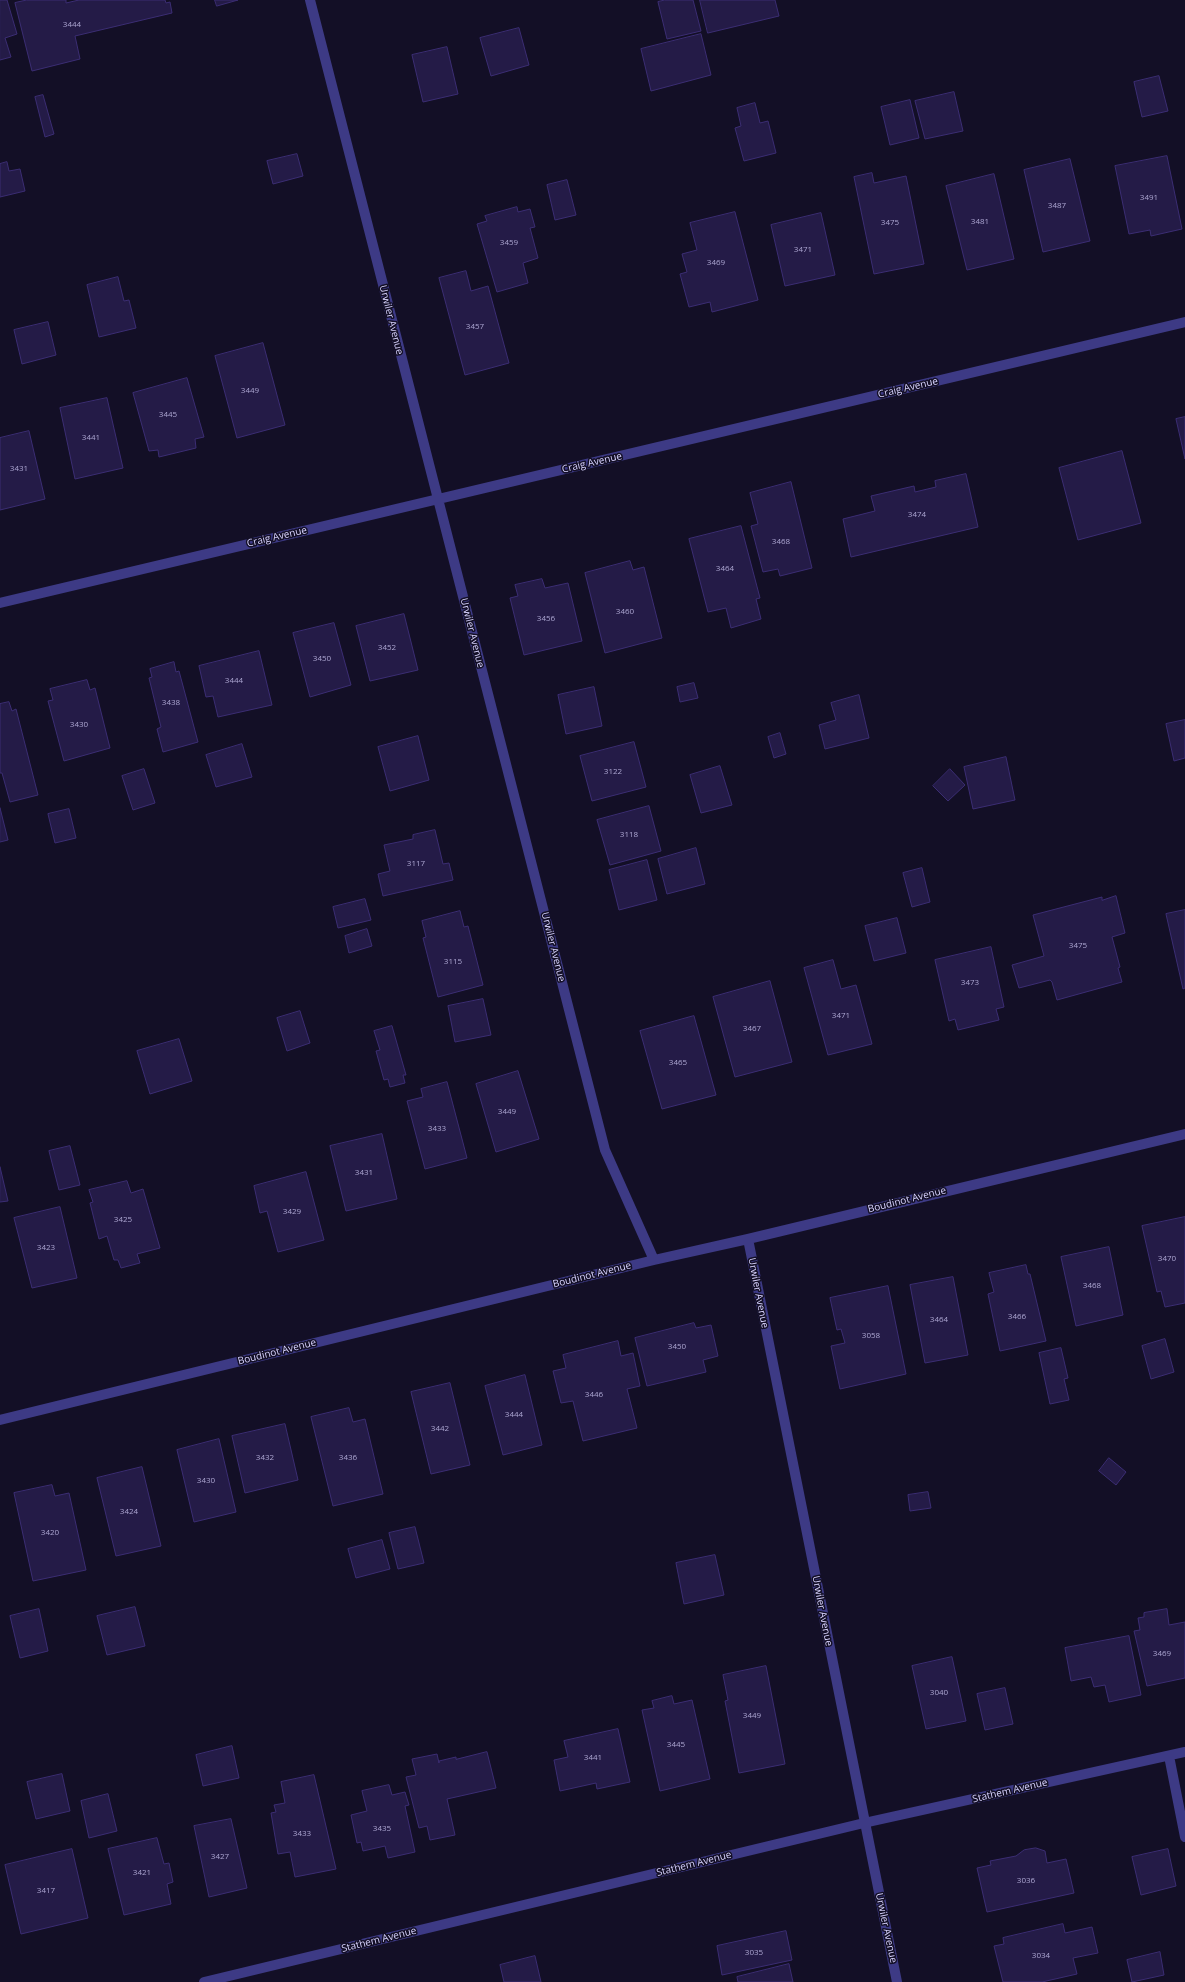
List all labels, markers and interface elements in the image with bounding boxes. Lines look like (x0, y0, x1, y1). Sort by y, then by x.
house number: 3444 (63, 20, 81, 30)
house number: 3491 (1140, 193, 1158, 203)
house number: 3487 (1048, 201, 1066, 211)
house number: 3481 (971, 217, 989, 227)
house number: 3475 (881, 218, 899, 228)
house number: 3459 (500, 238, 518, 248)
house number: 3471 (794, 245, 812, 255)
house number: 3469 (707, 258, 725, 268)
street label: Urwiler Avenue (377, 284, 405, 356)
house number: 3457 (466, 322, 484, 332)
street label: Craig Avenue (877, 375, 939, 401)
house number: 3449 (241, 386, 259, 396)
house number: 3445 (159, 410, 177, 420)
house number: 3441 (82, 433, 100, 443)
street label: Craig Avenue (561, 450, 623, 476)
house number: 3431 (10, 464, 28, 474)
house number: 3474 (908, 510, 926, 520)
street label: Craig Avenue (246, 524, 308, 550)
house number: 3468 (772, 537, 790, 547)
house number: 3464 (716, 564, 734, 574)
street label: Urwiler Avenue (458, 597, 486, 669)
house number: 3460 (616, 607, 634, 617)
house number: 3456 (537, 614, 555, 624)
house number: 3452 (378, 643, 396, 653)
house number: 3450 (313, 654, 331, 664)
house number: 3444 (225, 676, 243, 686)
house number: 3438 (162, 698, 180, 708)
house number: 3430 (70, 720, 88, 730)
house number: 3122 (604, 767, 622, 777)
house number: 3118 (620, 830, 638, 840)
house number: 3117 (407, 859, 425, 869)
street label: Urwiler Avenue (539, 911, 567, 983)
house number: 3475 (1069, 941, 1087, 951)
house number: 3115 (444, 957, 462, 967)
house number: 3473 (961, 978, 979, 988)
house number: 3471 (832, 1011, 850, 1021)
house number: 3467 (743, 1024, 761, 1034)
house number: 3465 (669, 1058, 687, 1068)
house number: 3449 (498, 1107, 516, 1117)
house number: 3433 (428, 1124, 446, 1134)
house number: 3431 (355, 1168, 373, 1178)
street label: Boudinot Avenue (867, 1184, 947, 1216)
house number: 3429 (283, 1207, 301, 1217)
house number: 3425 (114, 1215, 132, 1225)
house number: 3423 (37, 1243, 55, 1253)
house number: 3470 (1158, 1254, 1176, 1264)
street label: Urwiler Avenue (745, 1257, 771, 1329)
street label: Boudinot Avenue (552, 1259, 632, 1291)
house number: 3468 (1083, 1281, 1101, 1291)
house number: 3466 (1008, 1312, 1026, 1322)
house number: 3464 (930, 1315, 948, 1325)
house number: 3058 (862, 1331, 880, 1341)
street label: Boudinot Avenue (237, 1336, 317, 1368)
house number: 3450 (668, 1342, 686, 1352)
house number: 3446 (585, 1390, 603, 1400)
house number: 3444 (505, 1410, 523, 1420)
house number: 3442 (431, 1424, 449, 1434)
house number: 3432 (256, 1453, 274, 1463)
house number: 3436 (339, 1453, 357, 1463)
house number: 3430 (197, 1476, 215, 1486)
house number: 3424 (120, 1507, 138, 1517)
house number: 3420 (41, 1528, 59, 1538)
street label: Urwiler Avenue (809, 1575, 835, 1647)
house number: 3469 (1153, 1649, 1171, 1659)
house number: 3040 (930, 1688, 948, 1698)
house number: 3449 (743, 1711, 761, 1721)
house number: 3445 (667, 1740, 685, 1750)
house number: 3441 (584, 1753, 602, 1763)
street label: Stathem Avenue (971, 1777, 1049, 1805)
house number: 3435 (373, 1824, 391, 1834)
house number: 3433 (293, 1829, 311, 1839)
street label: Stathem Avenue (655, 1849, 733, 1879)
house number: 3427 (211, 1852, 229, 1862)
house number: 3421 (133, 1868, 151, 1878)
house number: 3036 (1017, 1876, 1035, 1886)
house number: 3417 (37, 1886, 55, 1896)
street label: Urwiler Avenue (873, 1892, 899, 1964)
street label: Stathem Avenue (340, 1925, 418, 1955)
house number: 3035 (745, 1948, 763, 1958)
house number: 3034 (1032, 1951, 1050, 1961)

